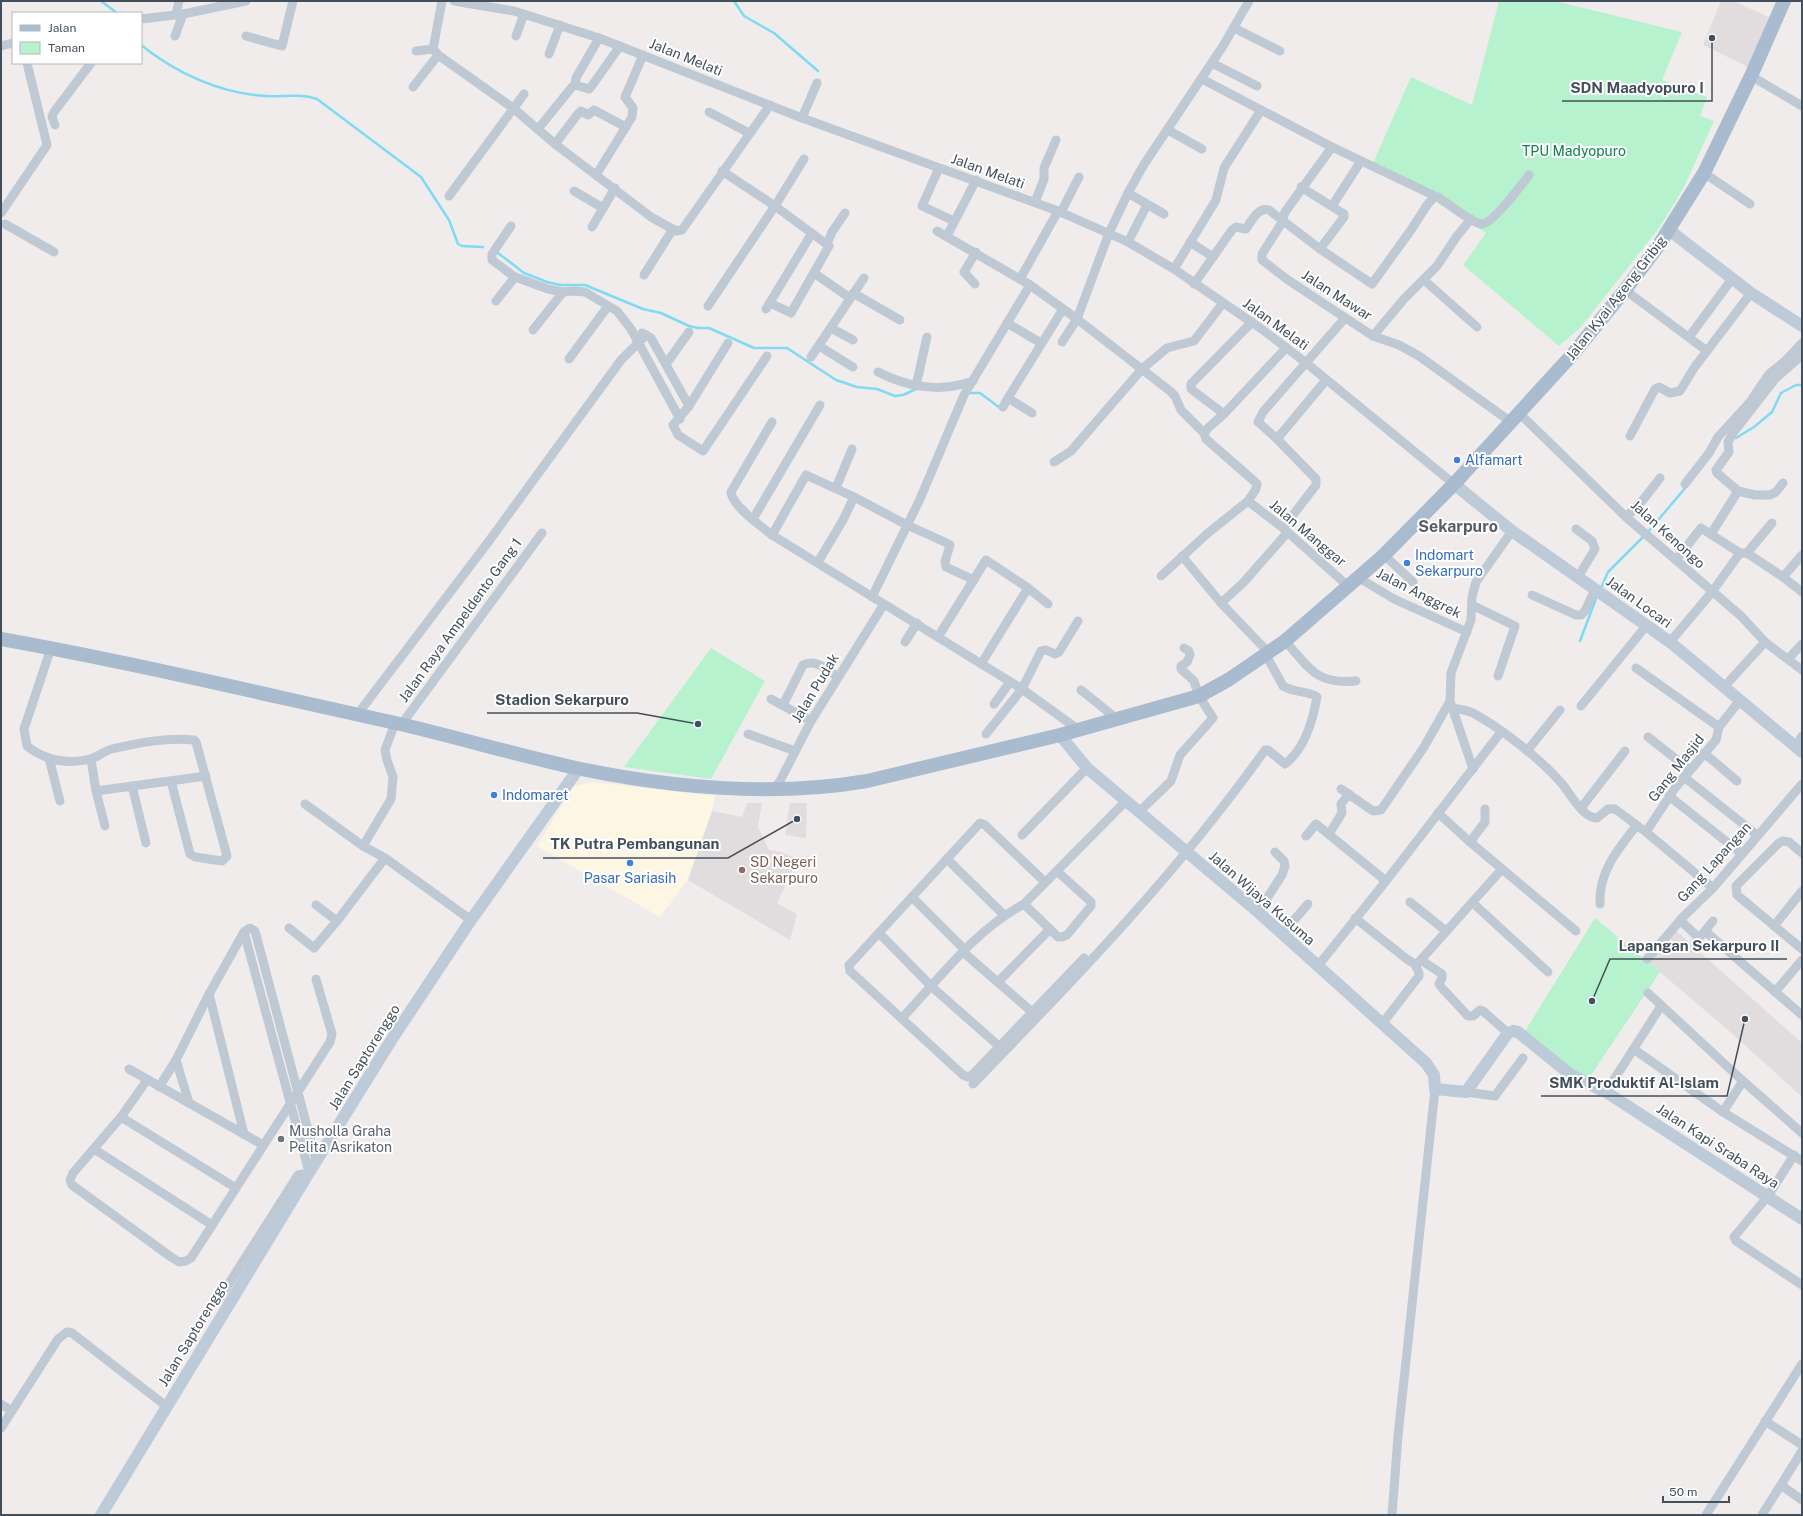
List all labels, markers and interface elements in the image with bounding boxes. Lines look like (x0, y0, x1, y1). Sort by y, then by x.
legend (12, 12, 142, 64)
text: Jalan (48, 21, 77, 35)
street label: Jalan Melati (647, 35, 725, 79)
text: Taman (48, 41, 85, 55)
callout: SDN Maadyopuro I (1562, 74, 1712, 101)
text: SDN Maadyopuro I (1570, 79, 1704, 96)
park label: TPU Madyopuro (1522, 143, 1626, 159)
street label: Jalan Melati (949, 150, 1027, 192)
street label: Jalan Kyai Ageng Gribig (1562, 232, 1670, 363)
street label: Jalan Mawar (1299, 266, 1375, 324)
street label: Jalan Melati (1240, 295, 1312, 353)
place label: Alfamart (1465, 452, 1523, 468)
marker: Alfamart (1452, 455, 1462, 465)
street label: Jalan Manggar (1266, 496, 1350, 570)
street label: Jalan Kenongo (1628, 497, 1708, 571)
district label: Sekarpuro (1418, 517, 1498, 536)
street label: Jalan Raya Ampeldento Gang 1 (395, 535, 525, 705)
place label: Indomart Sekarpuro (1415, 547, 1483, 579)
marker: Indomart Sekarpuro (1402, 558, 1412, 568)
street label: Jalan Anggrek (1374, 565, 1464, 621)
street label: Jalan Locari (1603, 573, 1675, 631)
street label: Jalan Pudak (788, 651, 842, 725)
callout: Stadion Sekarpuro (487, 686, 637, 713)
text: Stadion Sekarpuro (495, 691, 629, 708)
street label: Gang Masjid (1645, 731, 1707, 805)
place label: Indomaret (502, 787, 569, 803)
marker: Indomaret (489, 790, 499, 800)
street label: Gang Lapangan (1674, 819, 1754, 905)
callout: TK Putra Pembangunan (543, 831, 728, 858)
text: TK Putra Pembangunan (551, 835, 719, 852)
street label: Jalan Wijaya Kusuma (1206, 848, 1318, 948)
place label: SD Negeri Sekarpuro (750, 854, 818, 886)
marker: Pasar Sariasih (625, 858, 635, 868)
marker: SD Negeri Sekarpuro (737, 865, 747, 875)
place label: Pasar Sariasih (584, 870, 676, 886)
callout: Lapangan Sekarpuro II (1610, 932, 1787, 959)
text: Lapangan Sekarpuro II (1619, 937, 1779, 954)
street label: Jalan Saptorenggo (325, 1001, 403, 1113)
callout: SMK Produktif Al-Islam (1541, 1069, 1727, 1096)
text: SMK Produktif Al-Islam (1549, 1074, 1719, 1091)
street label: Jalan Kapi Sraba Raya (1654, 1100, 1782, 1192)
place label: Musholla Graha Pelita Asrikaton (289, 1123, 392, 1155)
marker: Musholla Graha Pelita Asrikaton (276, 1134, 286, 1144)
street label: Jalan Saptorenggo (155, 1277, 231, 1389)
scale bar (1663, 1478, 1729, 1504)
text: 50 m (1669, 1485, 1697, 1499)

